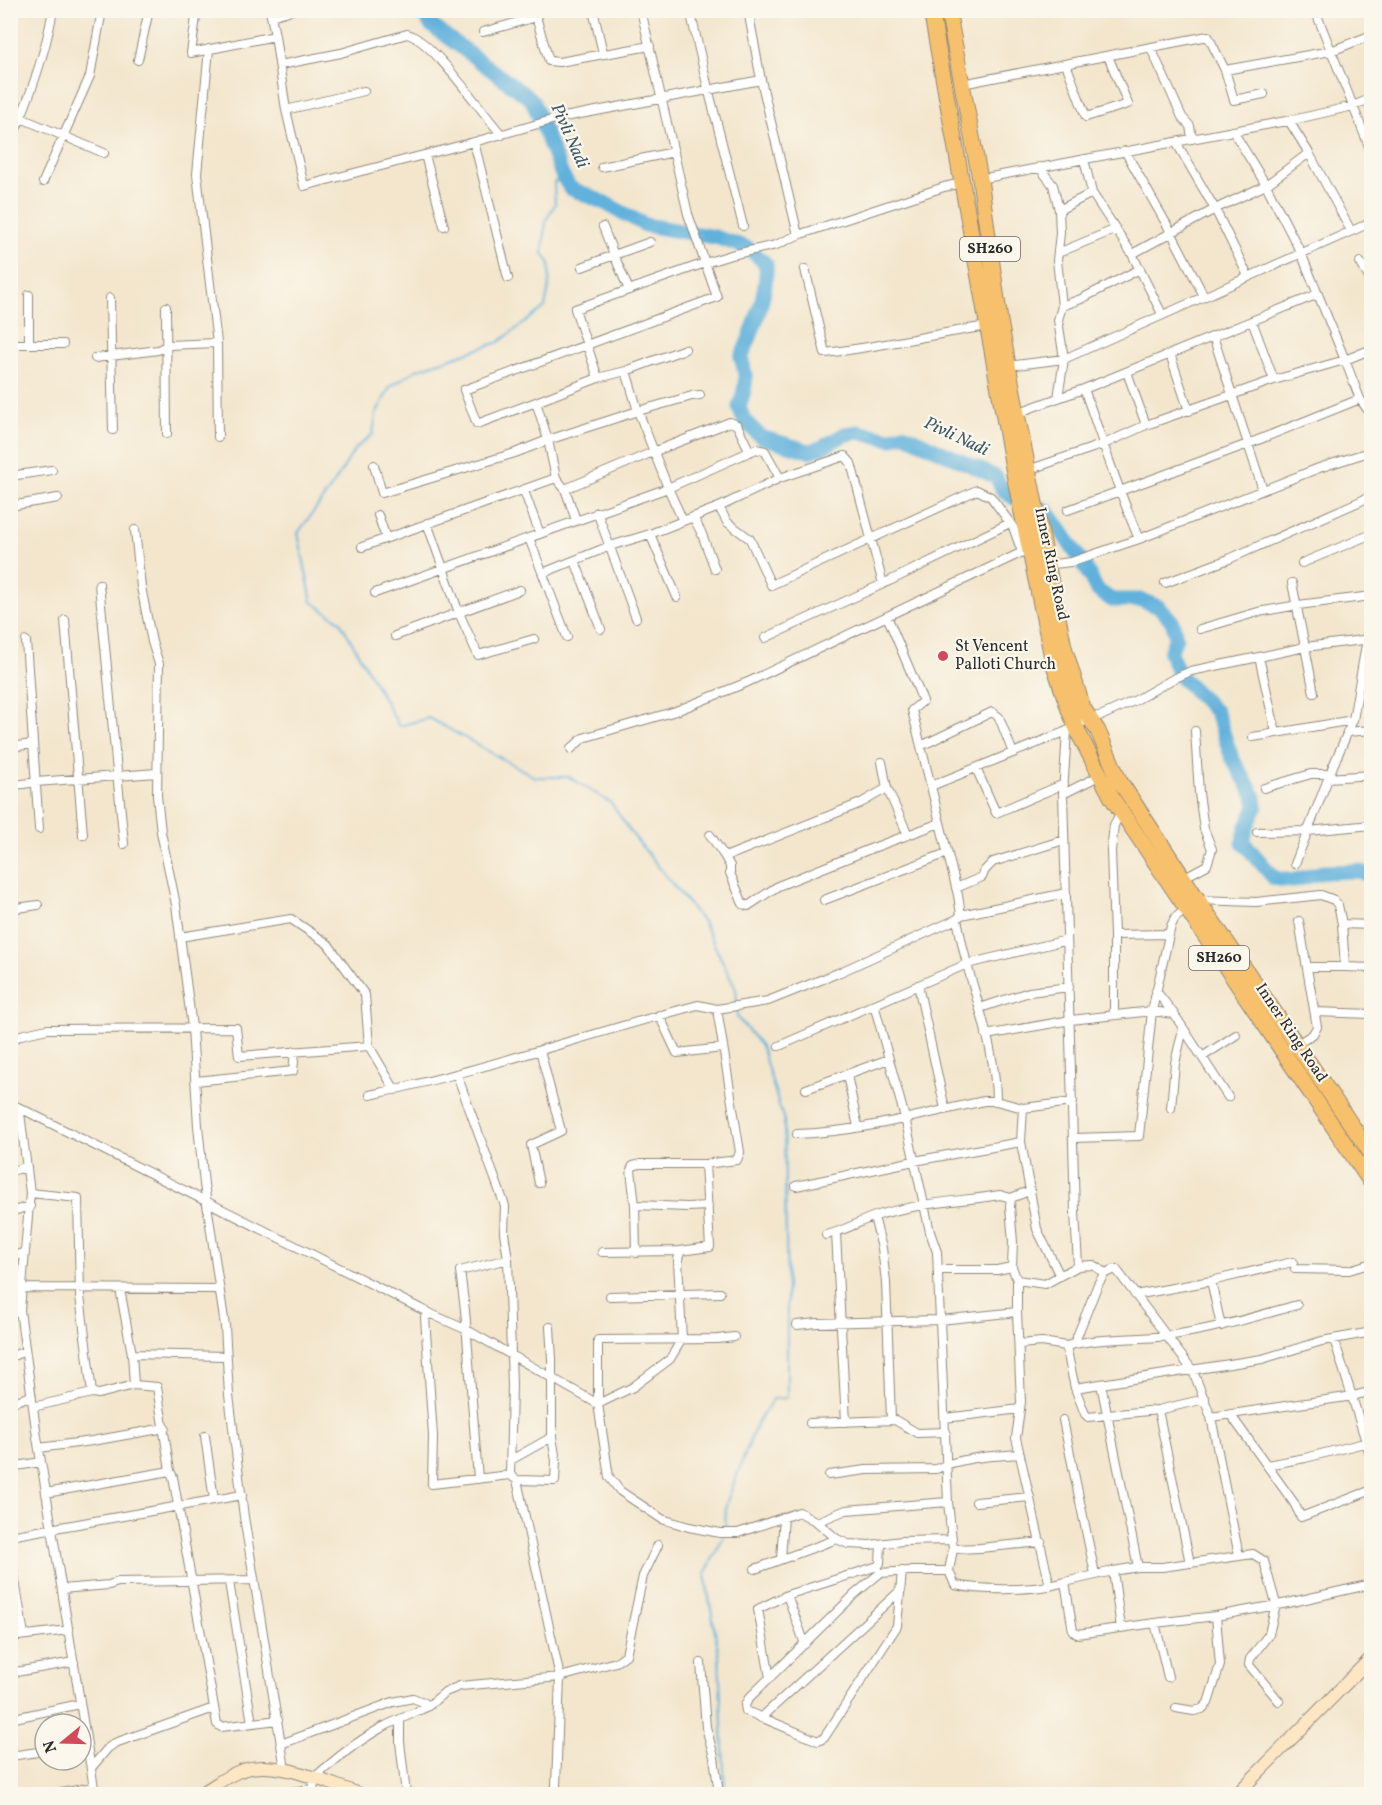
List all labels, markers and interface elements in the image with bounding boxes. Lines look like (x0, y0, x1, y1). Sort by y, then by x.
water label: Pivli Nadi (544, 100, 595, 173)
road number: SH260 (960, 237, 1020, 261)
water label: Pivli Nadi (920, 411, 993, 463)
street label: Inner Ring Road (1028, 505, 1074, 623)
place label: St Vencent Palloti Church (955, 636, 1056, 676)
marker: St Vencent Palloti Church (936, 649, 950, 663)
road number: SH260 (1189, 946, 1249, 970)
street label: Inner Ring Road (1250, 979, 1332, 1087)
north arrow (33, 1712, 93, 1772)
text: N (38, 1737, 63, 1755)

